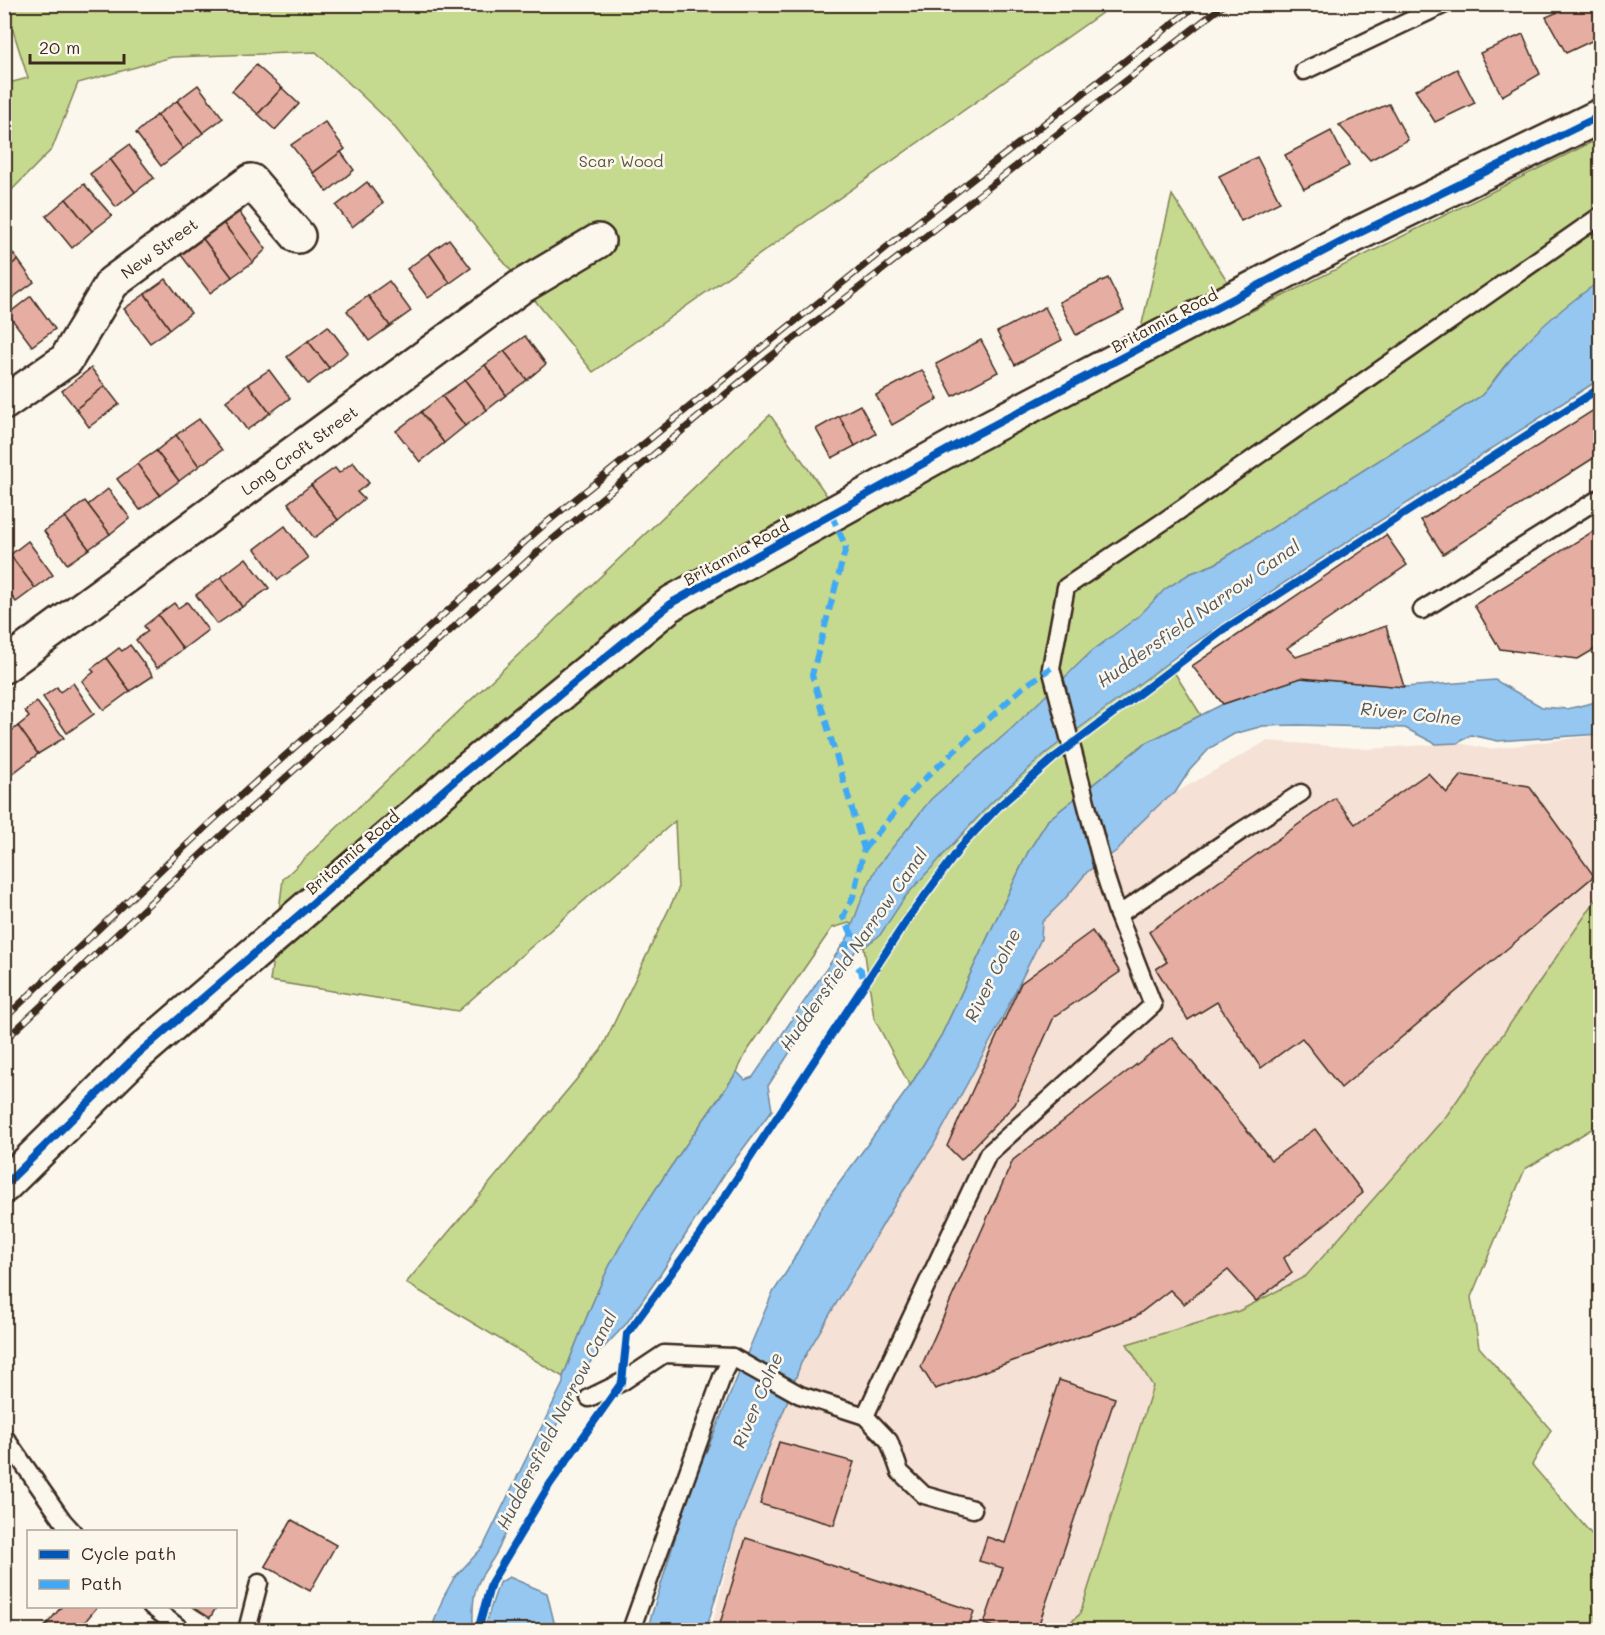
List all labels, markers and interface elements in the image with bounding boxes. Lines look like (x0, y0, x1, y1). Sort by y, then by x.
scale bar (30, 27, 124, 65)
text: 20 m (39, 35, 80, 59)
park label: Scar Wood (579, 150, 663, 171)
street label: New Street (116, 213, 202, 283)
street label: Britannia Road (1107, 283, 1221, 357)
street label: Long Croft Street (236, 401, 362, 499)
street label: Britannia Road (680, 514, 792, 590)
water label: Huddersfield Narrow Canal (1092, 533, 1305, 692)
water label: River Colne (1359, 696, 1463, 730)
street label: Britannia Road (301, 806, 403, 898)
water label: Huddersfield Narrow Canal (774, 842, 933, 1055)
water label: River Colne (958, 924, 1026, 1026)
water label: Huddersfield Narrow Canal (490, 1306, 622, 1533)
water label: River Colne (726, 1349, 788, 1451)
legend (27, 1530, 237, 1608)
text: Cycle path (81, 1541, 176, 1565)
text: Path (81, 1571, 121, 1595)

